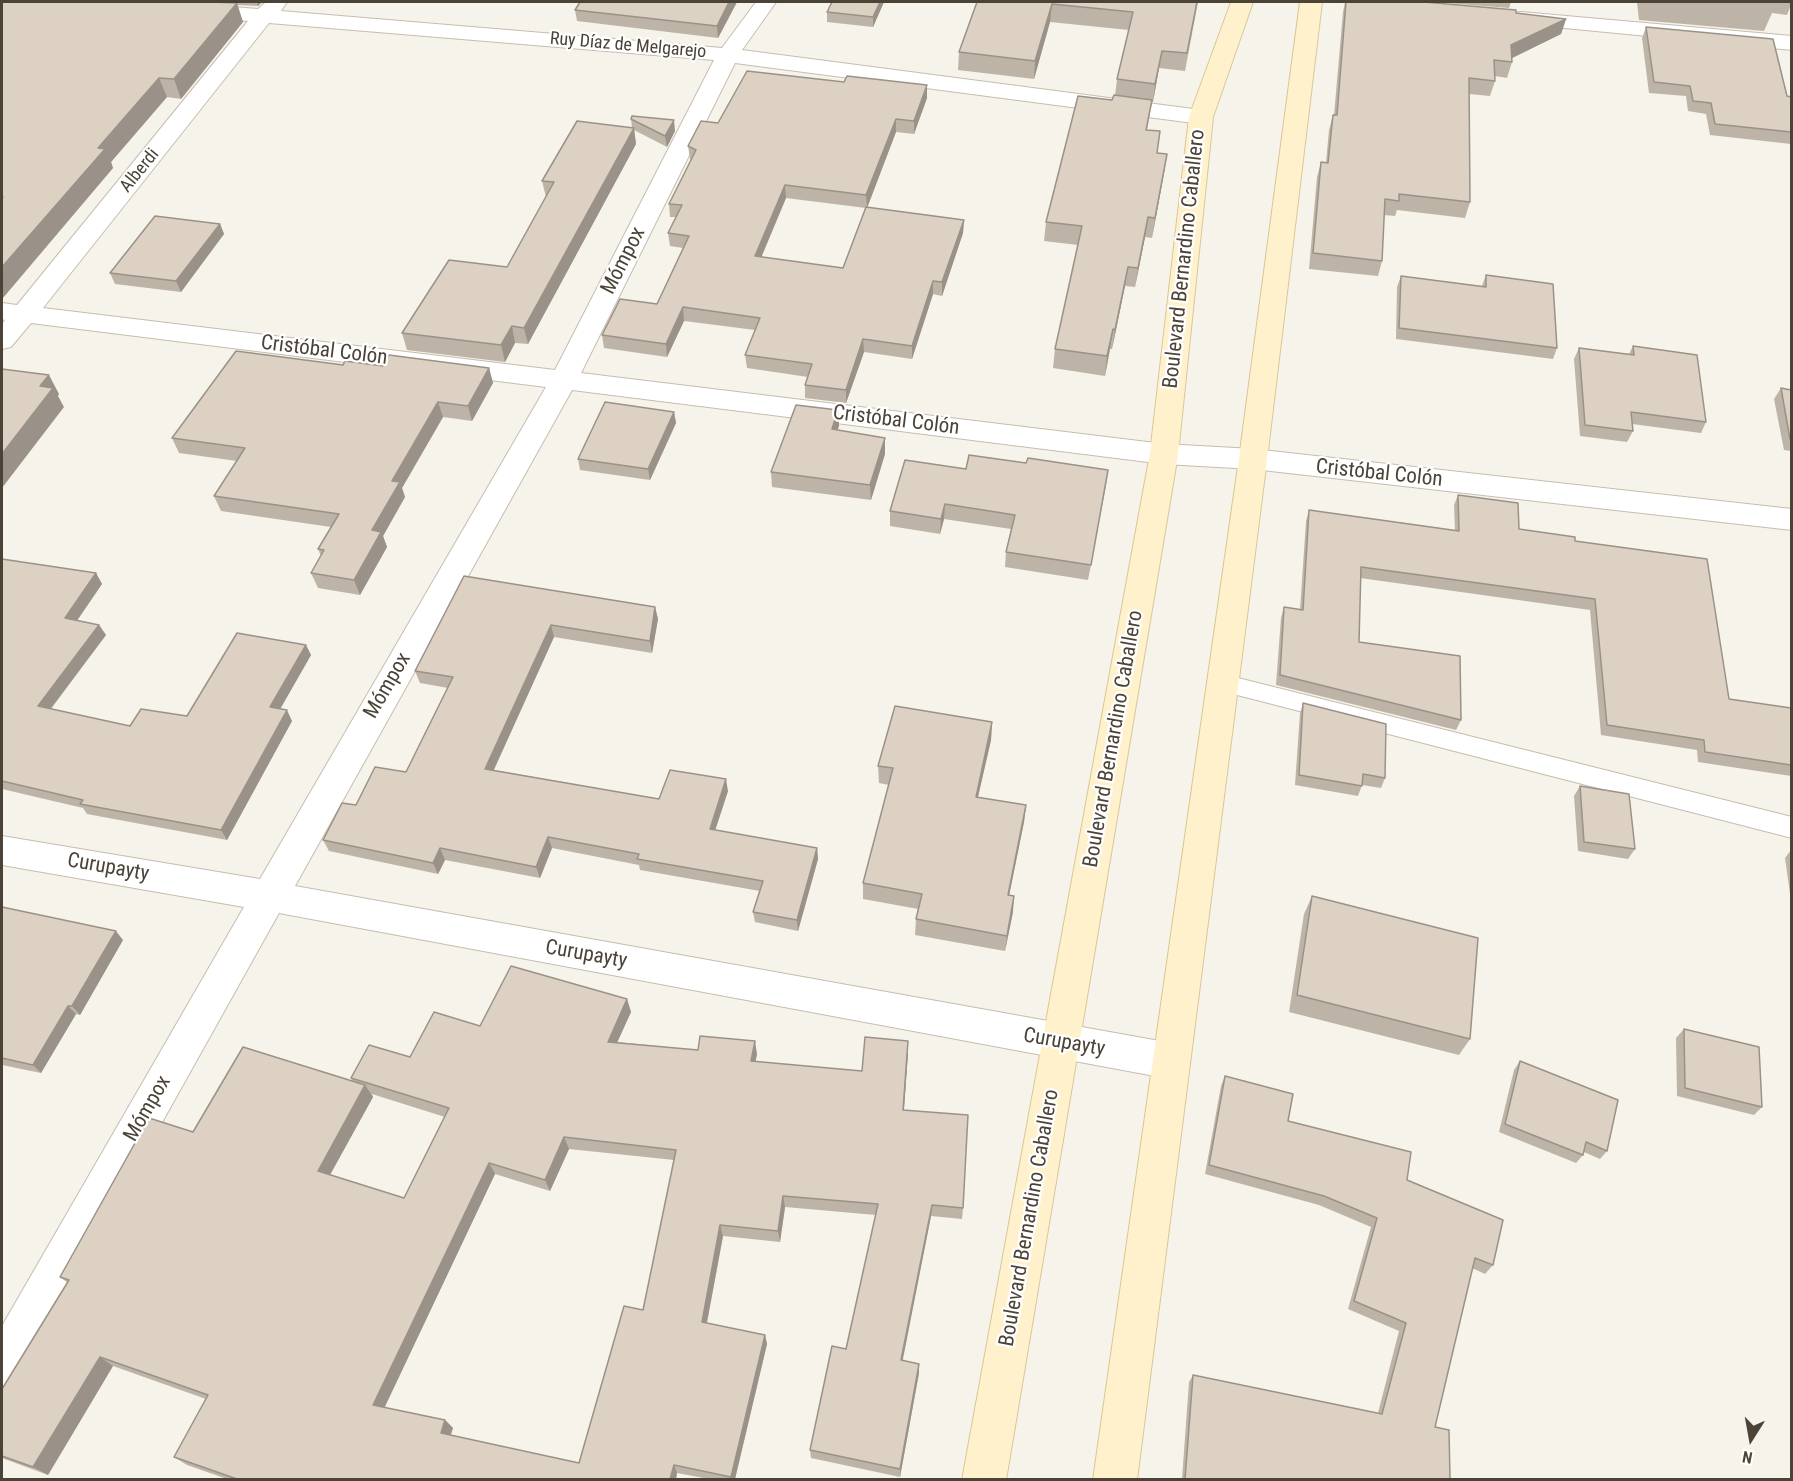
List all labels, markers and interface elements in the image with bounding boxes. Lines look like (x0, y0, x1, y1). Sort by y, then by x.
street label: Ruy Díaz de Melgarejo (549, 28, 707, 64)
street label: Boulevard Bernardino Caballero (1159, 128, 1211, 390)
street label: Alberdi (116, 145, 164, 197)
street label: Mómpox (596, 223, 652, 299)
street label: Cristóbal Colón (259, 331, 389, 371)
street label: Cristóbal Colón (831, 401, 961, 441)
street label: Cristóbal Colón (1314, 455, 1444, 493)
street label: Boulevard Bernardino Caballero (1079, 609, 1149, 869)
street label: Mómpox (359, 648, 417, 724)
street label: Curupayty (65, 848, 151, 888)
street label: Curupayty (543, 935, 629, 975)
street label: Curupayty (1021, 1023, 1107, 1063)
street label: Mómpox (119, 1071, 177, 1147)
street label: Boulevard Bernardino Caballero (995, 1088, 1065, 1348)
north arrow (1721, 1409, 1781, 1469)
text: N (1741, 1447, 1754, 1467)

